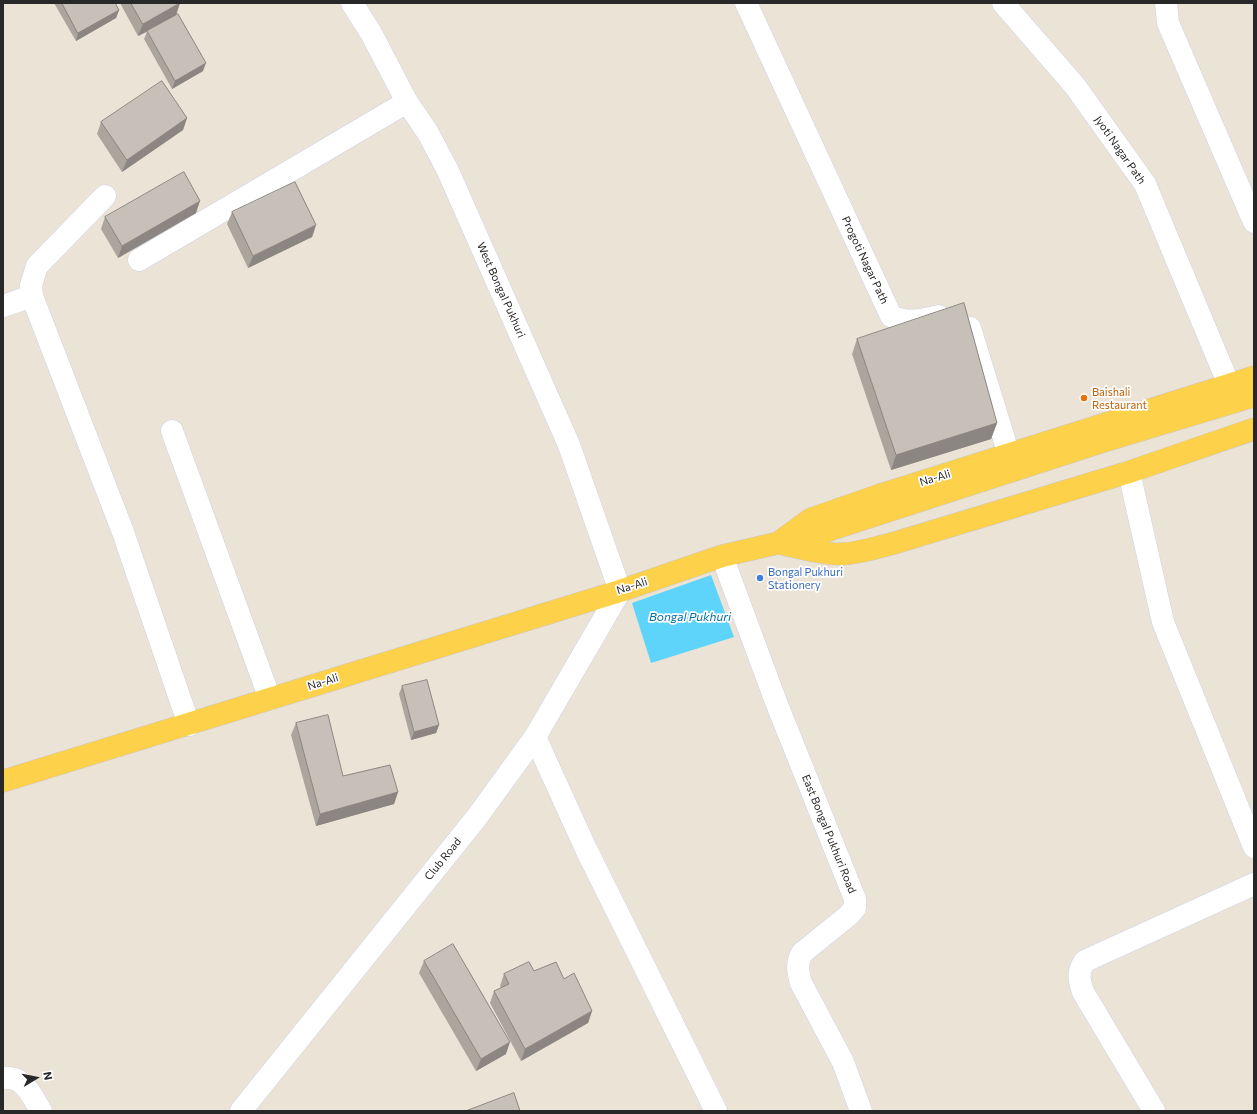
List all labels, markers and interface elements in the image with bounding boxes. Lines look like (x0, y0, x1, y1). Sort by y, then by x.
street label: Jyoti Nagar Path (1092, 113, 1148, 187)
street label: Progoti Nagar Path (839, 214, 891, 306)
street label: West Bongal Pukhuri (474, 240, 528, 340)
place label: Baishali Restaurant (1092, 385, 1147, 411)
marker: Baishali Restaurant (1079, 393, 1089, 403)
street label: Na-Ali (918, 467, 952, 489)
place label: Bongal Pukhuri Stationery (768, 565, 843, 591)
marker: Bongal Pukhuri Stationery (755, 573, 765, 583)
street label: Na-Ali (615, 575, 649, 597)
water label: Bongal Pukhuri (649, 610, 731, 624)
street label: Na-Ali (306, 671, 340, 693)
street label: East Bongal Pukhuri Road (799, 773, 859, 895)
street label: Club Road (422, 835, 464, 883)
north arrow (16, 1058, 56, 1098)
text: N (41, 1071, 55, 1081)

